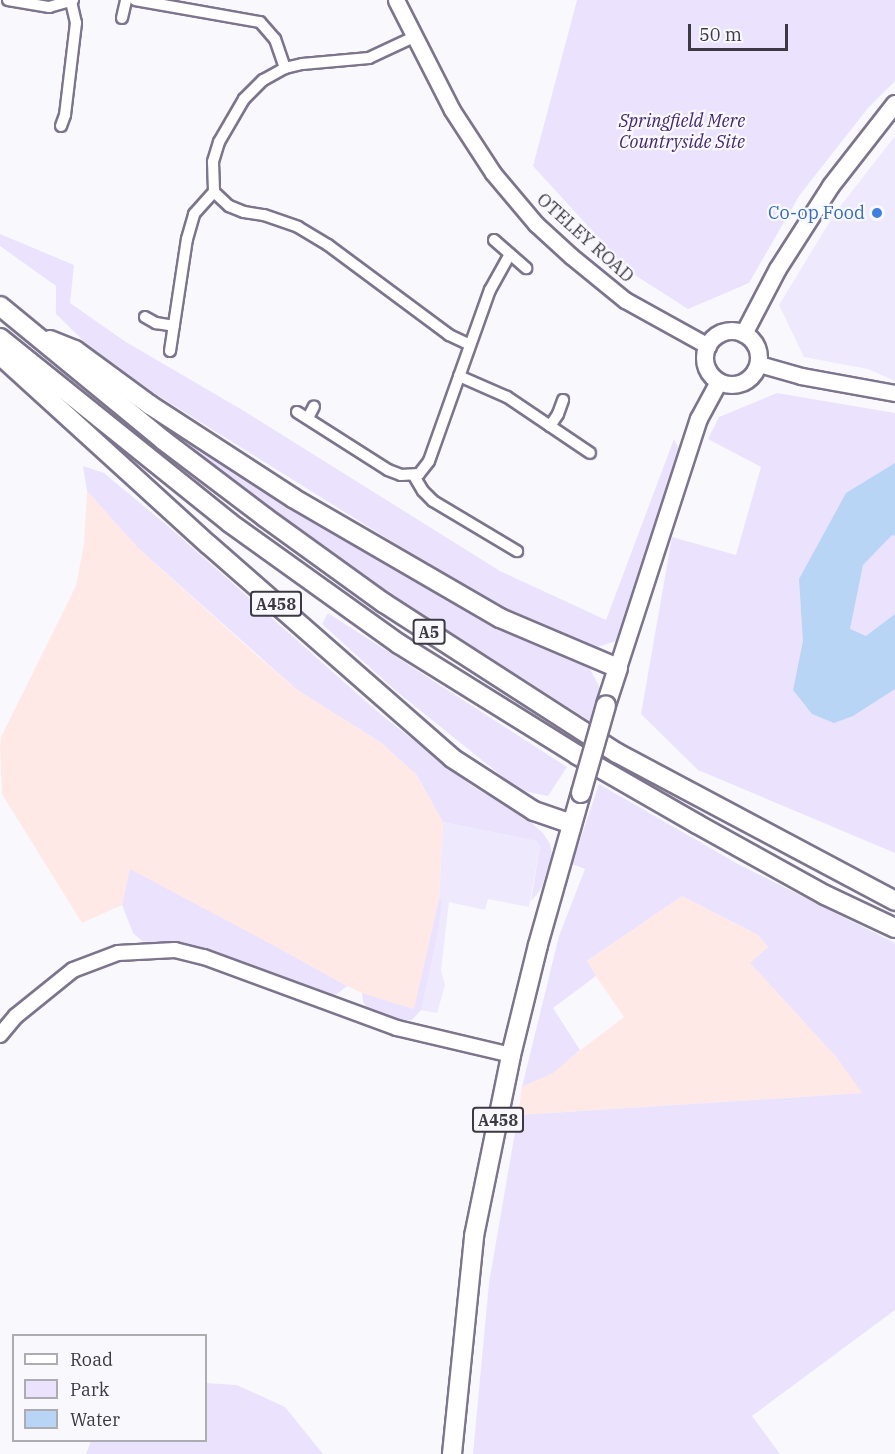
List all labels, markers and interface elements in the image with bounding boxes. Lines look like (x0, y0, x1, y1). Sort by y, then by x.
scale bar (691, 12, 792, 50)
text: 50 m (699, 23, 742, 46)
park label: Springfield Mere Countryside Site (619, 111, 745, 154)
street label: OTELEY ROAD (532, 189, 638, 287)
place label: Co-op Food (768, 202, 865, 224)
marker: Co-op Food (870, 206, 884, 220)
road number: A458 (249, 591, 303, 617)
road number: A5 (412, 619, 446, 645)
road number: A458 (471, 1107, 525, 1133)
legend (12, 1334, 207, 1442)
text: Road (70, 1348, 113, 1371)
text: Park (70, 1378, 109, 1401)
text: Water (70, 1408, 120, 1431)

